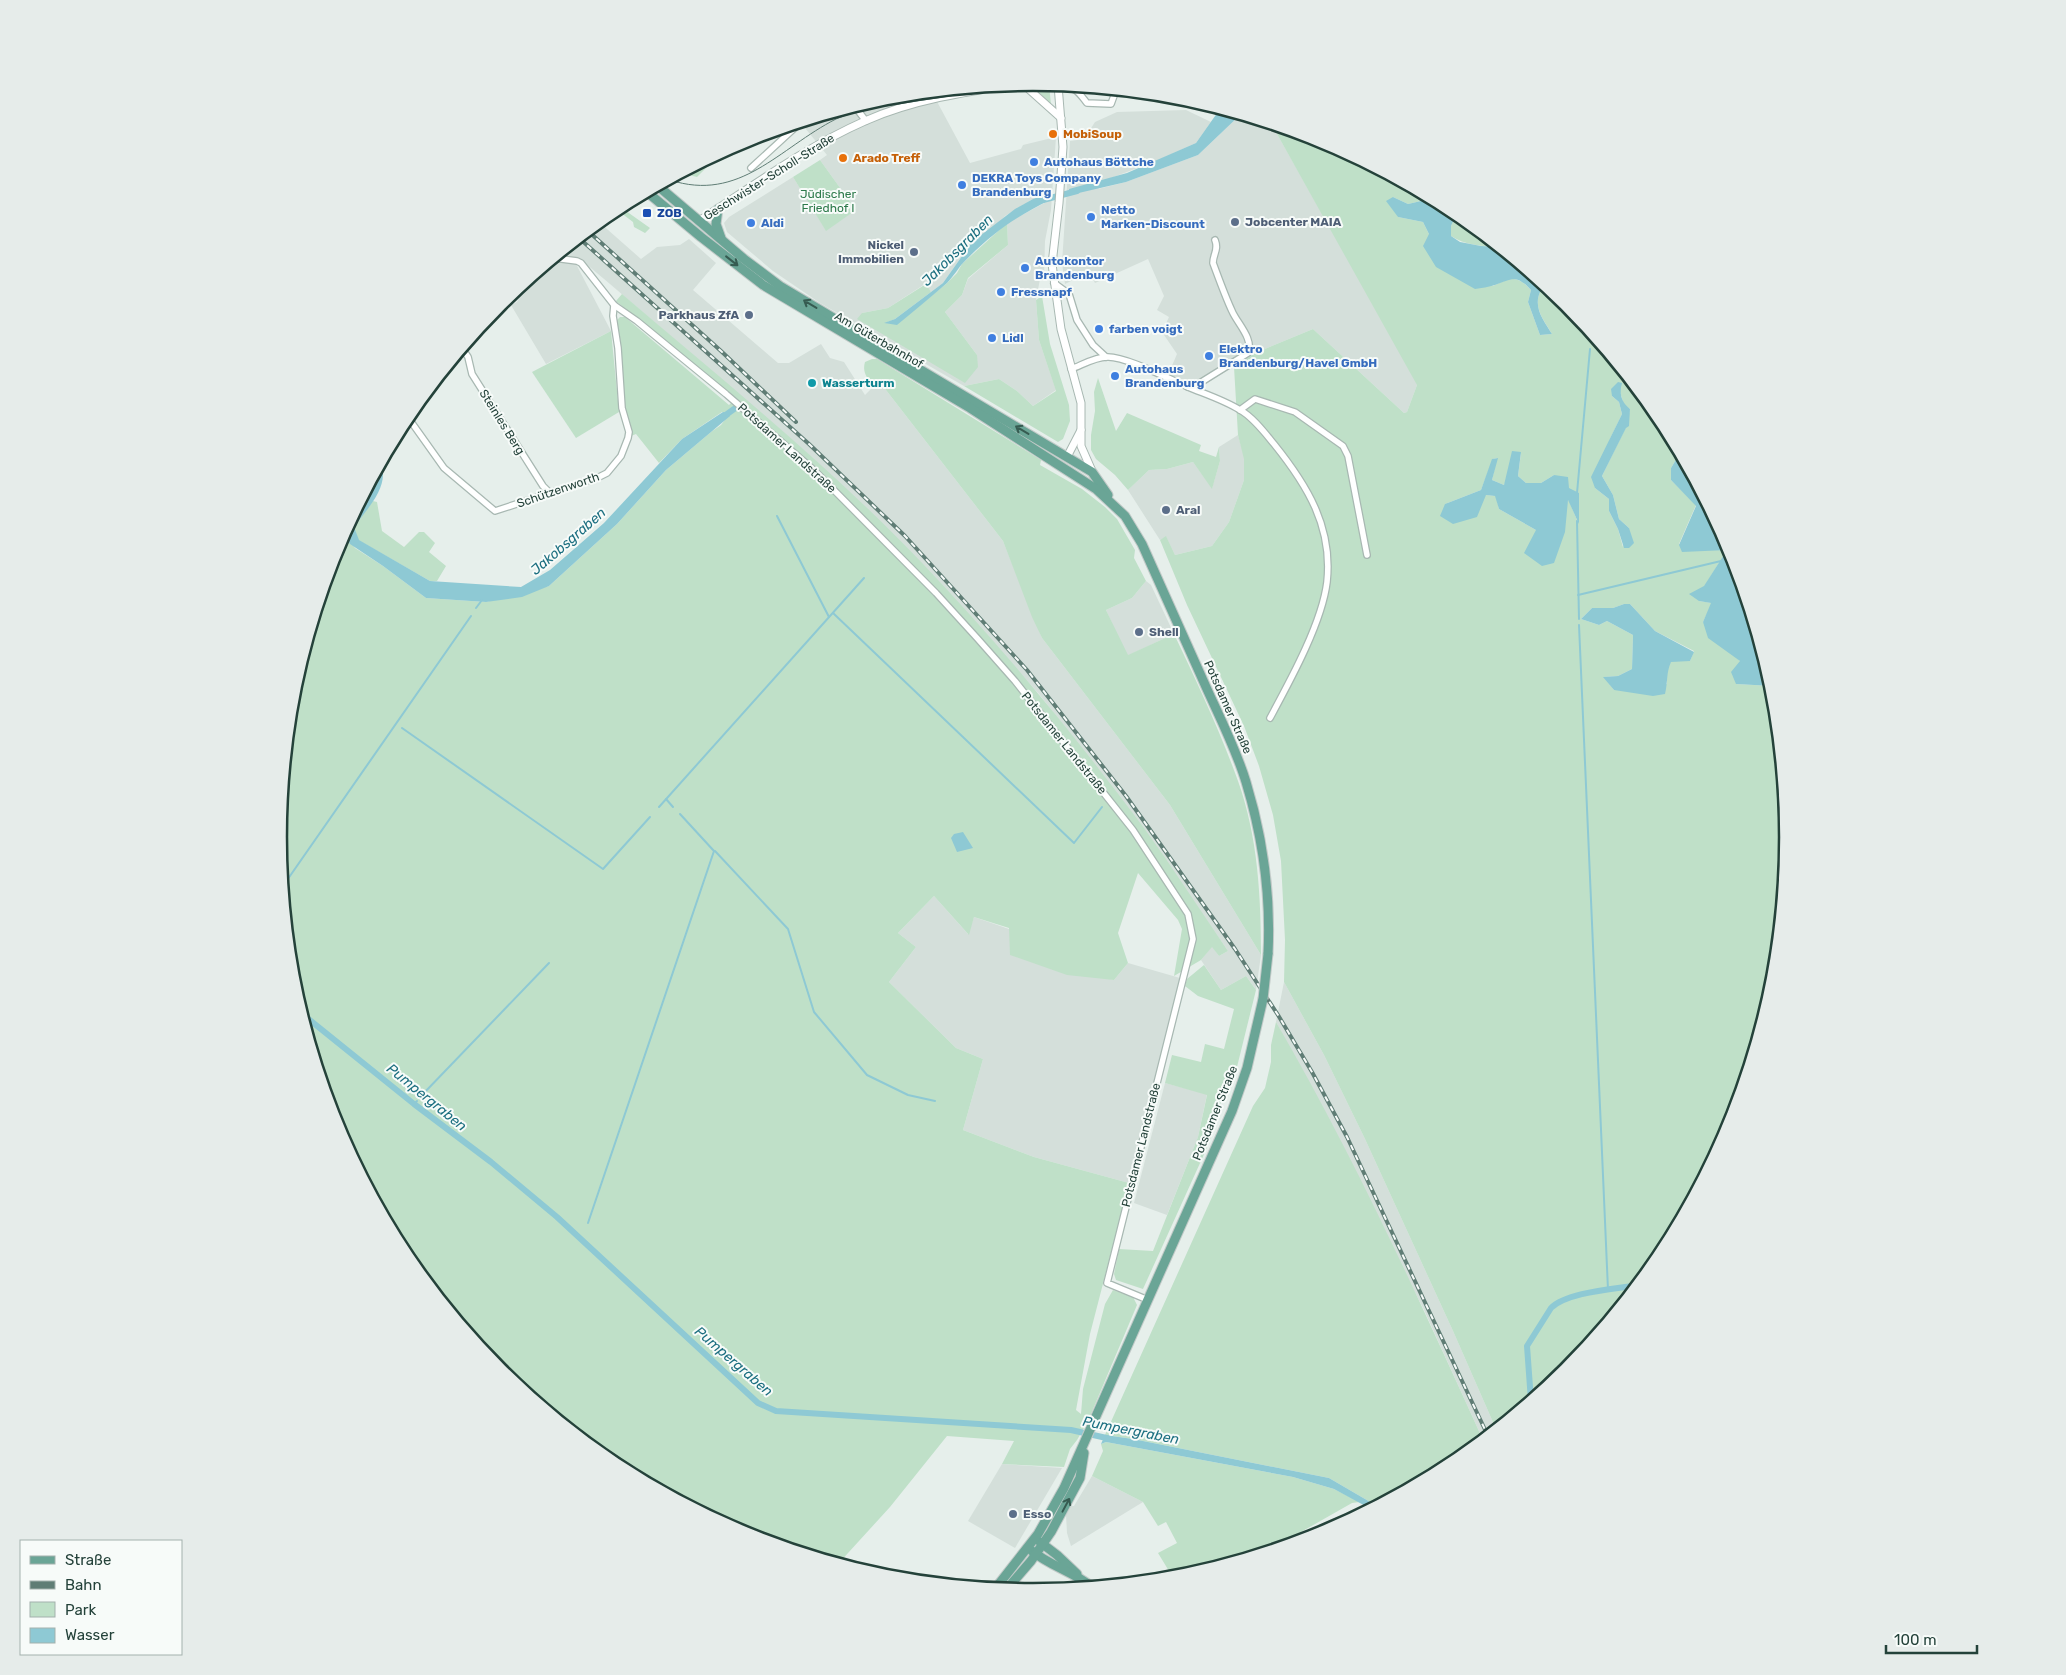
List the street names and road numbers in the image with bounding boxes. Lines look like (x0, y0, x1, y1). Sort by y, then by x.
street label: Geschwister-Scholl-Straße (701, 131, 837, 223)
street label: Am Güterbahnhof (832, 309, 926, 371)
street label: Steinles Berg (476, 387, 528, 457)
street label: Potsdamer Landstraße (735, 400, 839, 496)
street label: Schützenworth (515, 469, 601, 511)
street label: Potsdamer Straße (1201, 658, 1255, 756)
street label: Potsdamer Landstraße (1019, 689, 1110, 797)
street label: Potsdamer Straße (1190, 1063, 1240, 1162)
street label: Potsdamer Landstraße (1119, 1081, 1163, 1208)

